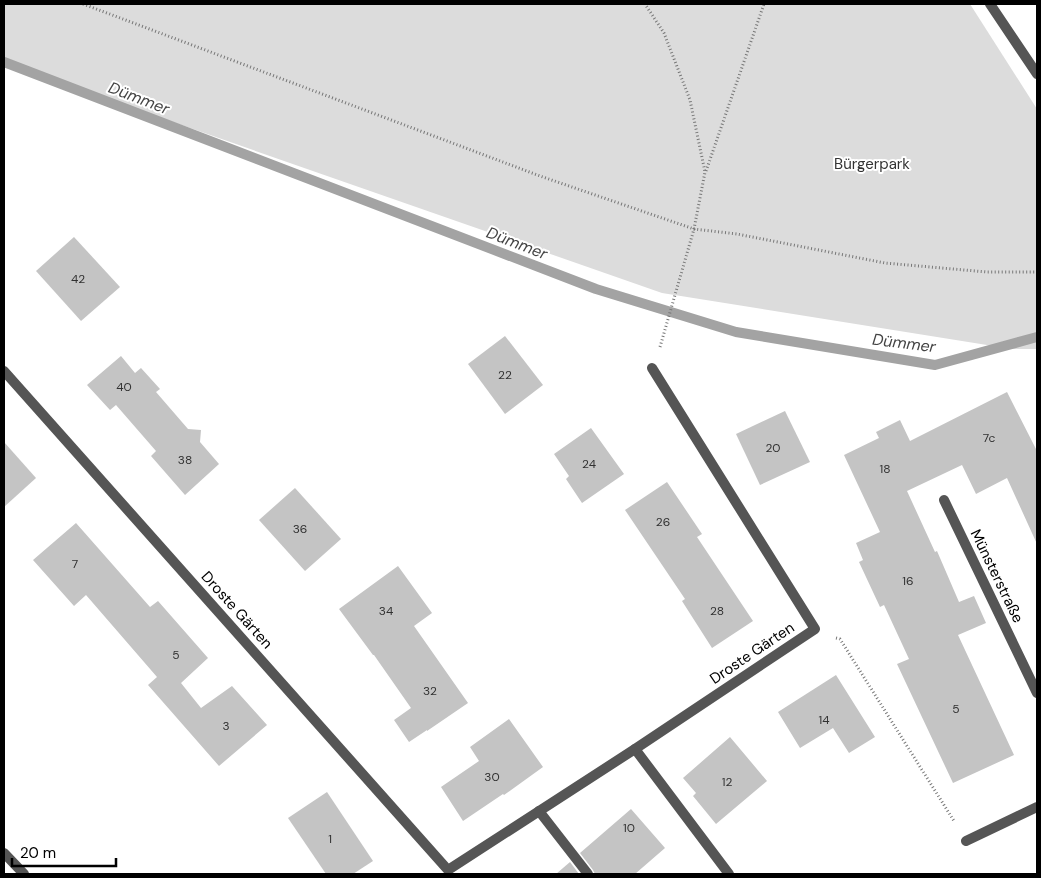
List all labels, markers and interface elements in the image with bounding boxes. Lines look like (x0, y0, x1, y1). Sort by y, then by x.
water label: Dümmer (106, 77, 173, 120)
park label: Bürgerpark (834, 154, 910, 174)
water label: Dümmer (484, 222, 551, 265)
house number: 42 (71, 271, 85, 287)
water label: Dümmer (871, 329, 938, 357)
house number: 22 (498, 367, 512, 383)
house number: 40 (116, 379, 132, 395)
house number: 7c (983, 430, 995, 446)
house number: 20 (765, 440, 781, 456)
house number: 38 (178, 452, 192, 468)
house number: 24 (582, 456, 596, 472)
house number: 18 (879, 461, 891, 477)
house number: 26 (656, 514, 670, 530)
house number: 36 (293, 521, 307, 537)
street label: Münsterstraße (966, 526, 1028, 626)
house number: 7 (72, 556, 78, 572)
street label: Droste Gärten (197, 567, 277, 653)
house number: 16 (902, 573, 914, 589)
house number: 34 (379, 603, 393, 619)
house number: 28 (710, 603, 724, 619)
street label: Droste Gärten (706, 617, 798, 689)
house number: 5 (172, 647, 180, 663)
house number: 32 (423, 683, 437, 699)
house number: 5 (952, 701, 960, 717)
house number: 14 (818, 712, 830, 728)
house number: 3 (222, 718, 230, 734)
house number: 30 (484, 769, 500, 785)
house number: 12 (722, 774, 732, 790)
house number: 10 (623, 820, 635, 836)
house number: 1 (328, 831, 332, 847)
scale bar (12, 836, 116, 868)
text: 20 m (20, 843, 56, 863)

